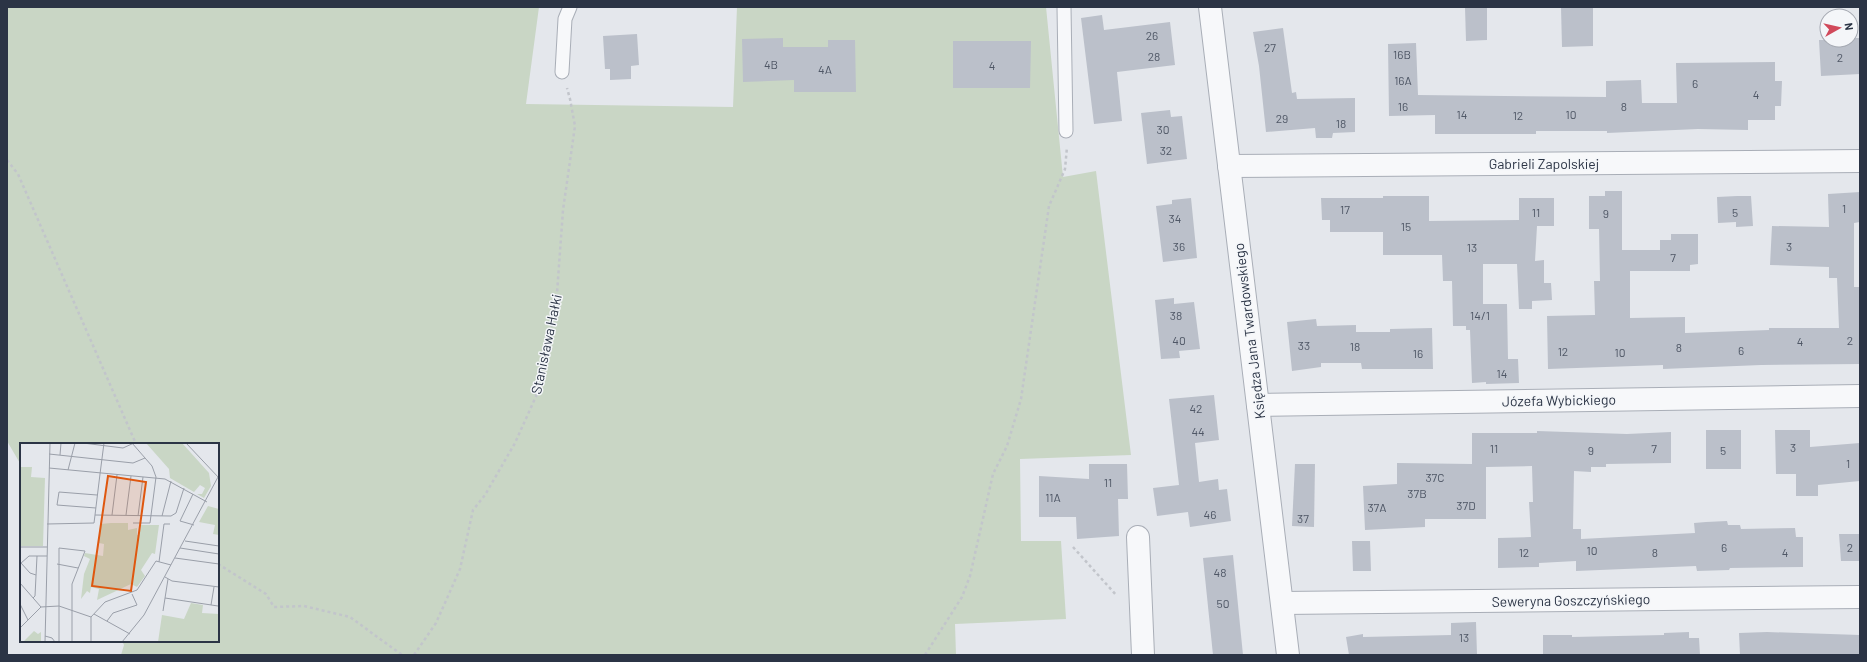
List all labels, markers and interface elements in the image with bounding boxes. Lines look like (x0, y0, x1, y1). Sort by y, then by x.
north arrow (1819, 8, 1859, 48)
text: N (1842, 22, 1856, 31)
house number: 26 (1146, 28, 1158, 42)
house number: 27 (1264, 40, 1276, 54)
house number: 16B (1393, 47, 1411, 61)
house number: 28 (1148, 49, 1160, 63)
house number: 2 (1837, 50, 1843, 64)
house number: 4B (764, 57, 778, 71)
house number: 4 (989, 58, 995, 72)
house number: 4A (818, 62, 832, 76)
house number: 16A (1394, 73, 1412, 87)
house number: 6 (1692, 76, 1698, 90)
house number: 4 (1753, 87, 1759, 101)
house number: 16 (1398, 99, 1408, 113)
house number: 8 (1621, 99, 1627, 113)
house number: 14 (1457, 107, 1467, 121)
house number: 10 (1566, 107, 1576, 121)
house number: 12 (1513, 108, 1523, 122)
house number: 29 (1276, 111, 1288, 125)
house number: 18 (1336, 116, 1346, 130)
house number: 30 (1157, 122, 1169, 136)
house number: 32 (1160, 143, 1172, 157)
street label: Gabrieli Zapolskiej (1489, 155, 1599, 172)
house number: 1 (1842, 201, 1846, 215)
house number: 17 (1340, 202, 1350, 216)
house number: 11 (1532, 205, 1540, 219)
house number: 5 (1732, 205, 1738, 219)
house number: 9 (1603, 206, 1609, 220)
house number: 34 (1169, 211, 1181, 225)
house number: 15 (1401, 219, 1411, 233)
house number: 36 (1173, 239, 1185, 253)
house number: 3 (1786, 239, 1792, 253)
house number: 13 (1467, 240, 1477, 254)
street label: Księdza Jana Twardowskiego (1230, 242, 1268, 420)
house number: 7 (1670, 250, 1676, 264)
street label: Stanisława Hałki (527, 292, 565, 396)
house number: 38 (1170, 308, 1182, 322)
house number: 14/1 (1470, 308, 1490, 322)
house number: 40 (1172, 333, 1186, 347)
house number: 2 (1847, 333, 1853, 347)
house number: 4 (1797, 334, 1803, 348)
house number: 33 (1298, 338, 1310, 352)
house number: 18 (1350, 339, 1360, 353)
house number: 8 (1676, 340, 1682, 354)
house number: 6 (1738, 343, 1744, 357)
house number: 12 (1558, 344, 1568, 358)
house number: 10 (1615, 345, 1625, 359)
house number: 16 (1413, 346, 1423, 360)
house number: 14 (1497, 366, 1507, 380)
street label: Józefa Wybickiego (1502, 391, 1616, 409)
house number: 42 (1189, 401, 1203, 415)
house number: 44 (1191, 424, 1205, 438)
house number: 3 (1790, 440, 1796, 454)
house number: 11 (1490, 441, 1498, 455)
house number: 7 (1651, 441, 1657, 455)
inset map (20, 443, 219, 642)
house number: 9 (1588, 443, 1594, 457)
house number: 5 (1720, 443, 1726, 457)
house number: 1 (1846, 456, 1850, 470)
house number: 37C (1425, 470, 1445, 484)
house number: 11 (1104, 475, 1112, 489)
house number: 37B (1407, 486, 1427, 500)
house number: 11A (1045, 490, 1061, 504)
house number: 37D (1456, 498, 1476, 512)
house number: 37A (1367, 500, 1387, 514)
house number: 46 (1204, 507, 1216, 521)
house number: 37 (1297, 511, 1309, 525)
house number: 6 (1721, 540, 1727, 554)
house number: 2 (1847, 540, 1853, 554)
house number: 10 (1587, 543, 1597, 557)
house number: 12 (1519, 545, 1529, 559)
house number: 8 (1652, 545, 1658, 559)
house number: 4 (1782, 545, 1788, 559)
house number: 48 (1214, 565, 1226, 579)
street label: Seweryna Goszczyńskiego (1491, 590, 1651, 610)
house number: 50 (1217, 596, 1229, 610)
house number: 13 (1459, 630, 1469, 644)

